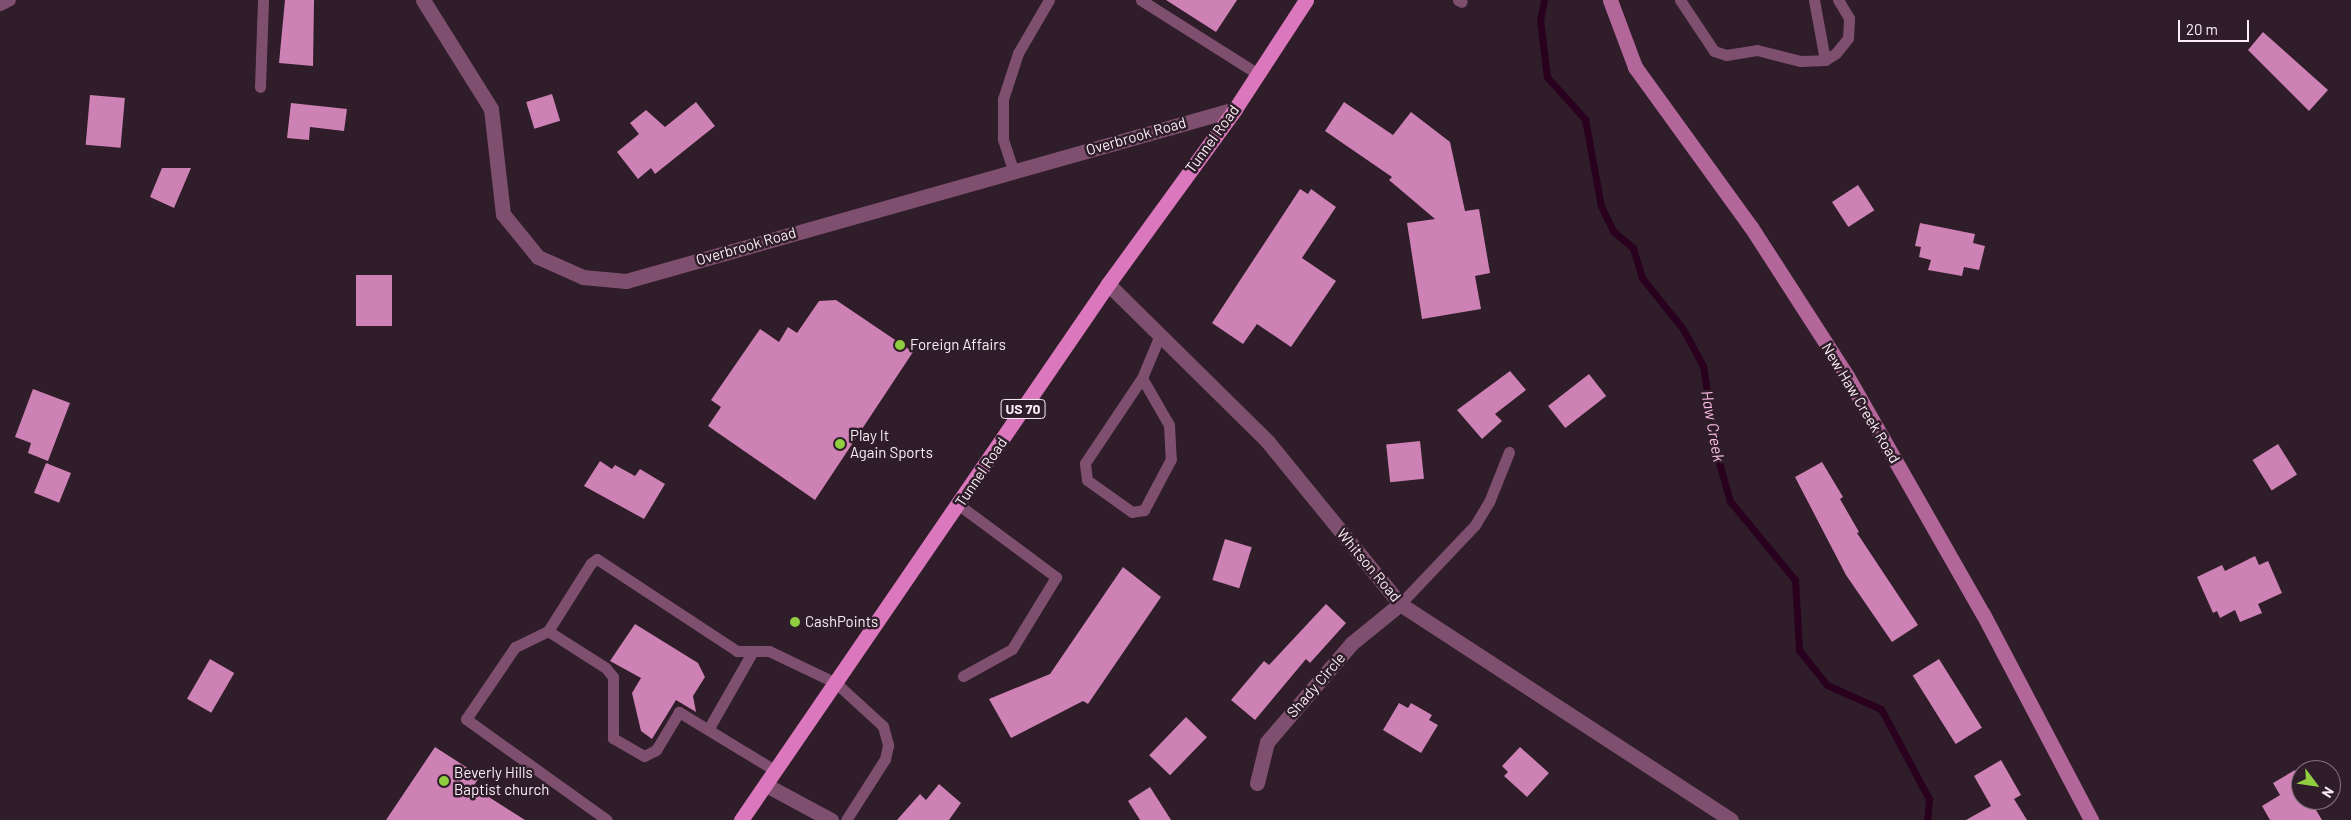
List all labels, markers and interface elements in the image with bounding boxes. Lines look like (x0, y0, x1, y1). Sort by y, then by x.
scale bar (2181, 10, 2252, 42)
text: 20 m (2186, 20, 2218, 38)
street label: Tunnel Road (1181, 102, 1243, 176)
street label: Overbrook Road (1084, 113, 1188, 159)
street label: Overbrook Road (694, 223, 798, 269)
place label: Foreign Affairs (910, 336, 1006, 354)
marker: Foreign Affairs (894, 339, 906, 351)
street label: New Haw Creek Road (1818, 340, 1904, 466)
water label: Haw Creek (1697, 389, 1729, 463)
road number: US 70 (1000, 398, 1046, 420)
place label: Play It Again Sports (850, 426, 933, 461)
street label: Tunnel Road (951, 434, 1011, 510)
marker: Play It Again Sports (834, 438, 846, 450)
street label: Whitson Road (1333, 525, 1405, 605)
place label: CashPoints (805, 613, 878, 631)
marker: CashPoints (789, 616, 801, 628)
street label: Shady Circle (1283, 649, 1349, 721)
north arrow (2291, 760, 2341, 810)
place label: Beverly Hills Baptist church (454, 763, 549, 798)
marker: Beverly Hills Baptist church (438, 775, 450, 787)
text: N (2319, 784, 2338, 801)

